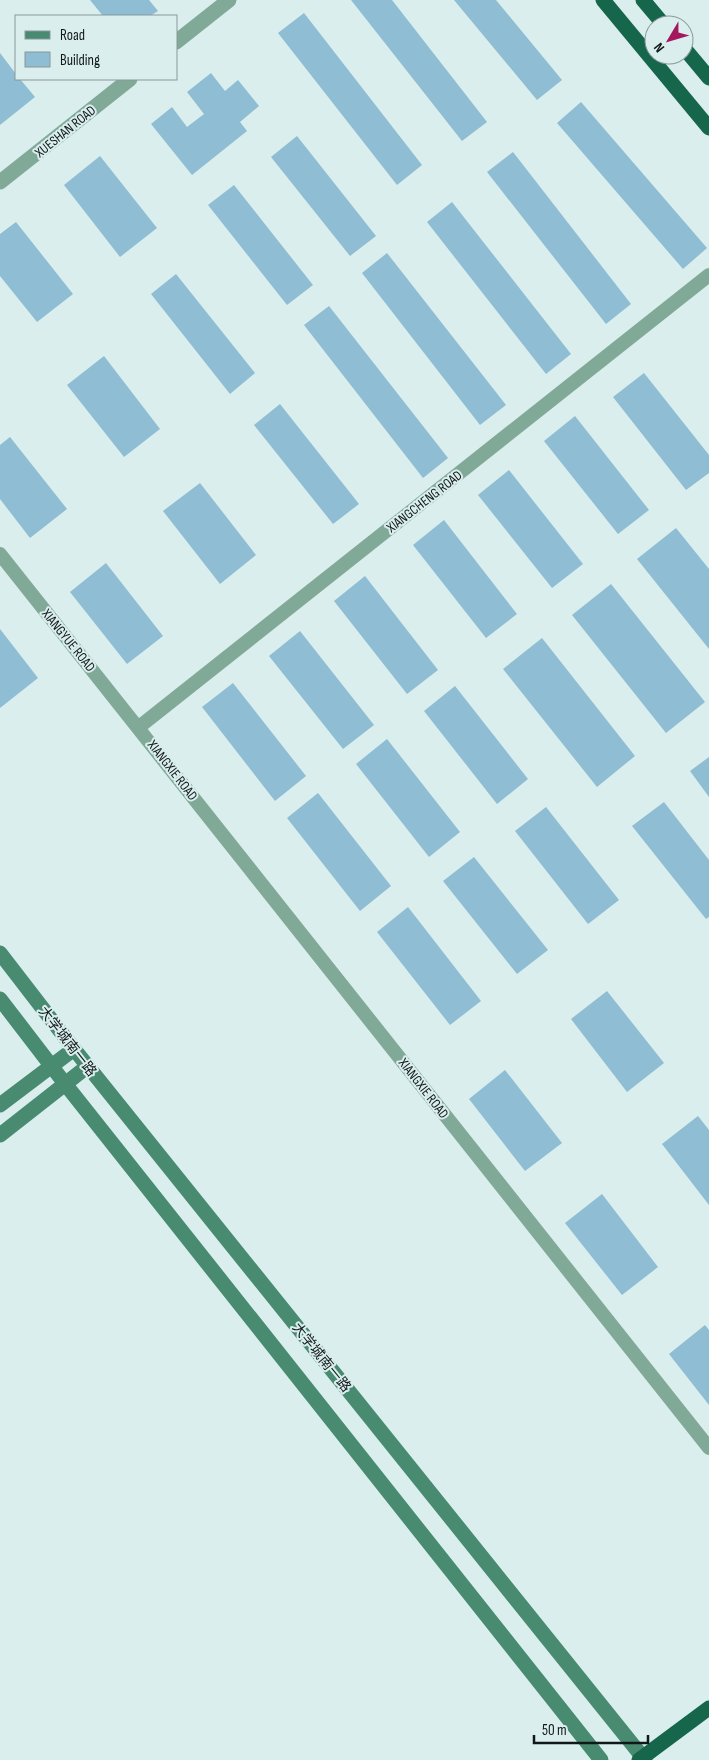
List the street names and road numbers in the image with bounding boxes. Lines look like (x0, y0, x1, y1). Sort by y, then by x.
street label: XUESHAN ROAD (31, 102, 99, 162)
street label: XIANGCHENG ROAD (382, 467, 465, 537)
street label: XIANGYUE ROAD (38, 605, 99, 675)
street label: XIANGXIE ROAD (143, 736, 201, 804)
street label: 大学城南一路 (35, 1003, 100, 1080)
street label: XIANGXIE ROAD (394, 1054, 452, 1122)
street label: 大学城南一路 (289, 1319, 355, 1395)

